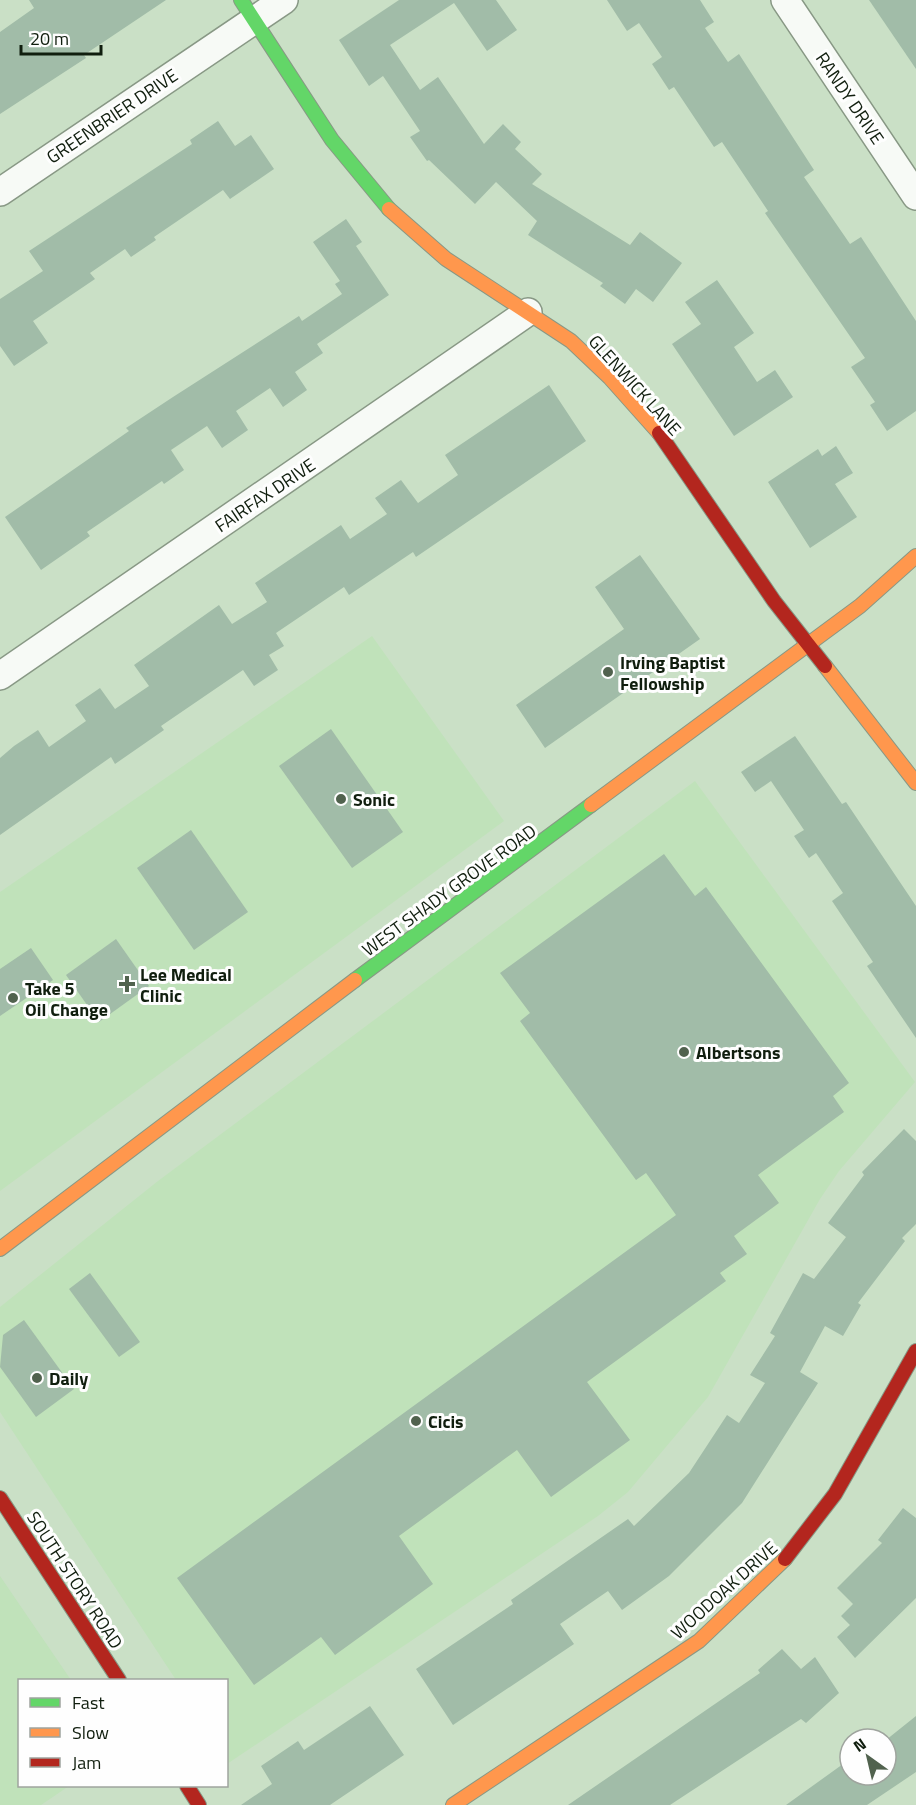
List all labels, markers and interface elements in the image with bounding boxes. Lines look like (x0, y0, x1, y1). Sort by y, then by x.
scale bar (21, 18, 100, 56)
text: 20 m (30, 25, 69, 52)
street label: RANDY DRIVE (809, 46, 891, 150)
street label: GREENBRIER DRIVE (41, 62, 183, 170)
street label: GLENWICK LANE (582, 329, 688, 442)
street label: FAIRFAX DRIVE (209, 451, 321, 539)
place label: Irving Baptist Fellowship (620, 649, 726, 697)
marker: Irving Baptist Fellowship (601, 665, 615, 679)
place label: Sonic (353, 786, 395, 813)
marker: Sonic (334, 792, 348, 806)
street label: WEST SHADY GROVE ROAD (356, 817, 542, 963)
place label: Lee Medical Clinic (140, 961, 232, 1009)
place label: Take 5 Oil Change (25, 975, 108, 1023)
marker: Lee Medical Clinic (118, 975, 136, 993)
marker: Take 5 Oil Change (6, 991, 20, 1005)
place label: Albertsons (696, 1039, 780, 1066)
marker: Albertsons (677, 1045, 691, 1059)
place label: Daily (49, 1365, 88, 1392)
marker: Daily (30, 1371, 44, 1385)
place label: Cicis (428, 1408, 464, 1435)
marker: Cicis (409, 1414, 423, 1428)
street label: SOUTH STORY ROAD (20, 1506, 130, 1654)
street label: WOODOAK DRIVE (665, 1535, 783, 1645)
legend (18, 1679, 228, 1787)
text: Fast (72, 1689, 105, 1716)
text: Slow (72, 1719, 109, 1746)
north arrow (838, 1727, 898, 1787)
text: N (848, 1732, 871, 1758)
text: Jam (72, 1749, 101, 1776)

